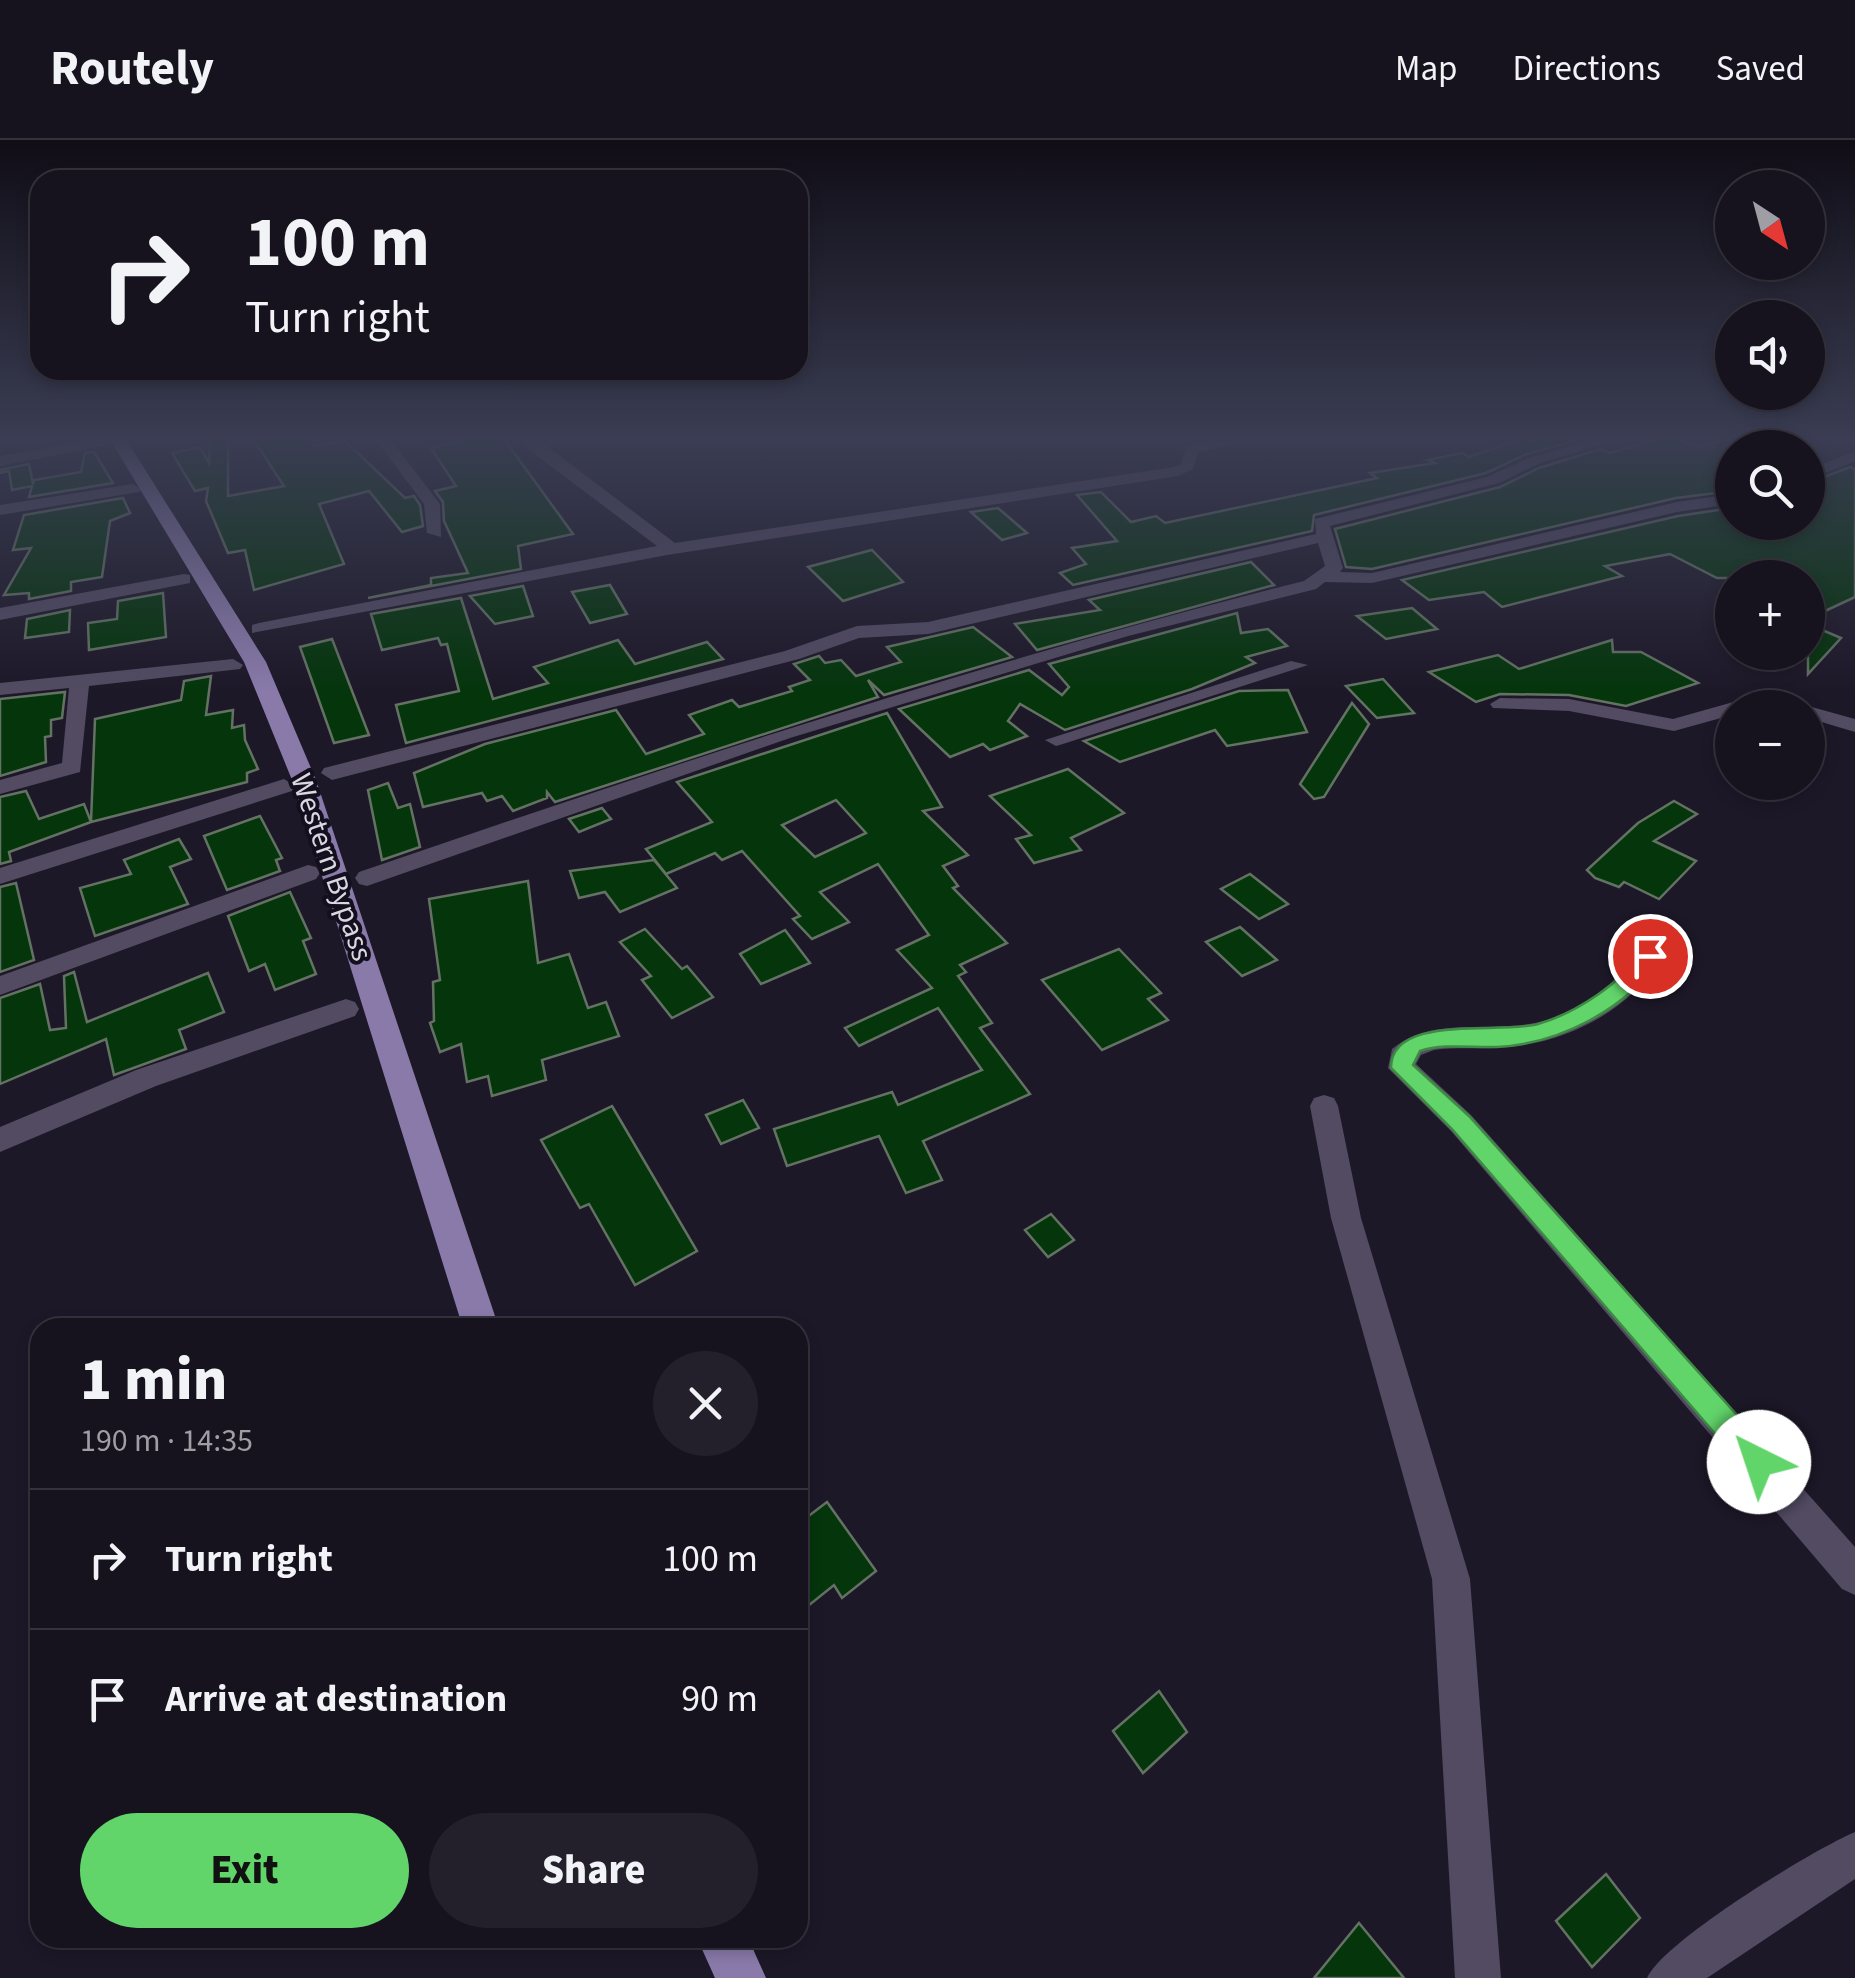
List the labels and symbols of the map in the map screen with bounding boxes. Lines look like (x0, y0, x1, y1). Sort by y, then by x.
north arrow (1715, 170, 1825, 280)
street label: Western Bypass (279, 768, 384, 967)
pin (1608, 914, 1693, 999)
position arrow (1707, 1410, 1811, 1514)

